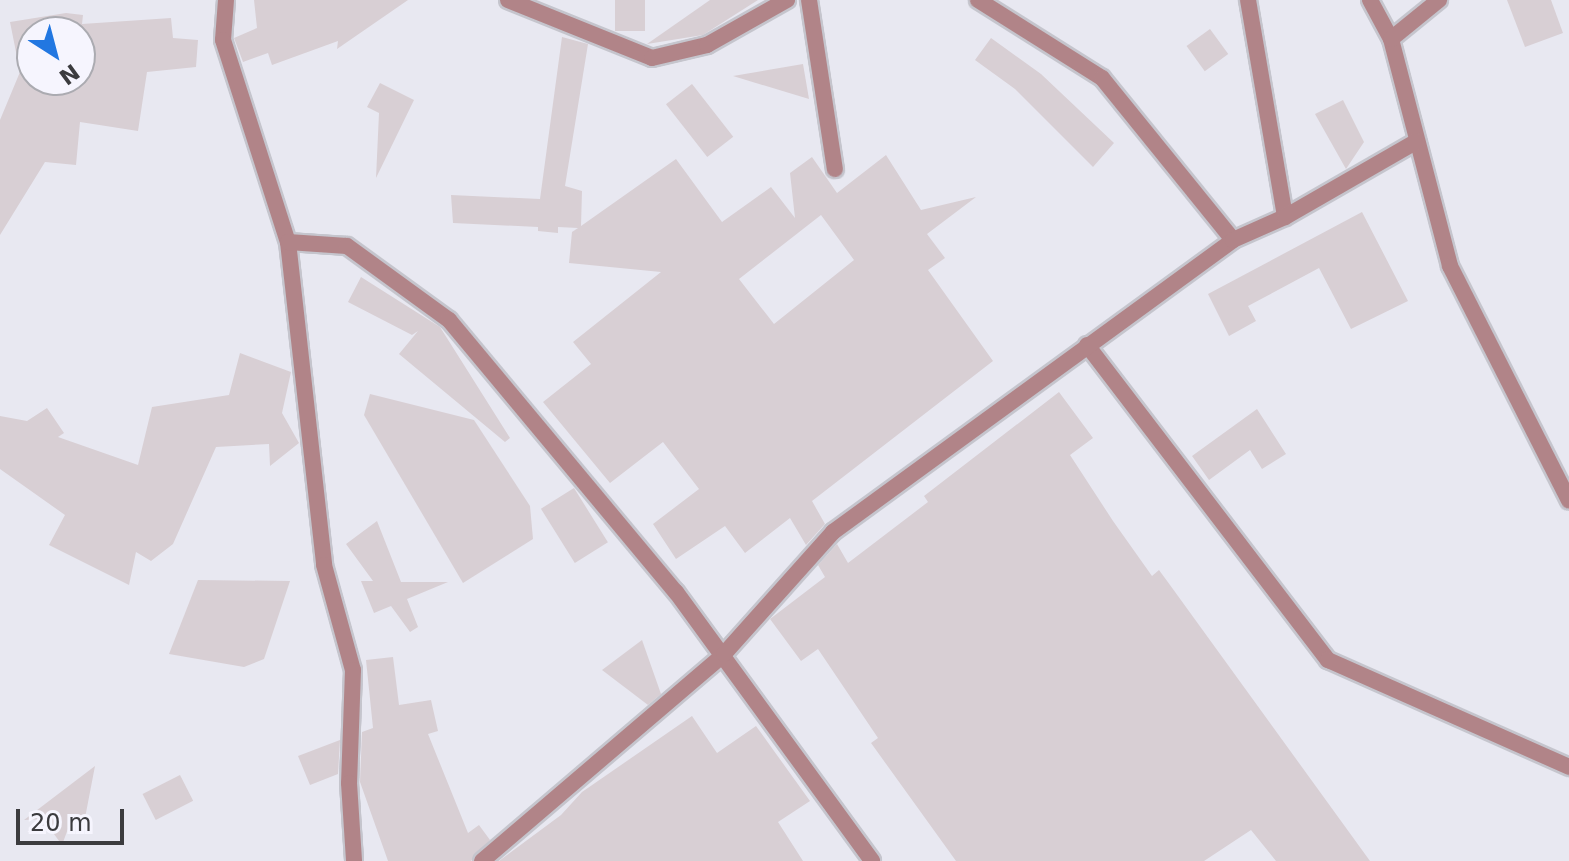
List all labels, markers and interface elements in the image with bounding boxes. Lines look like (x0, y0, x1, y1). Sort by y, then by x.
north arrow (16, 16, 96, 96)
text: N (54, 59, 84, 90)
scale bar (20, 793, 128, 843)
text: 20 m (30, 809, 92, 837)

